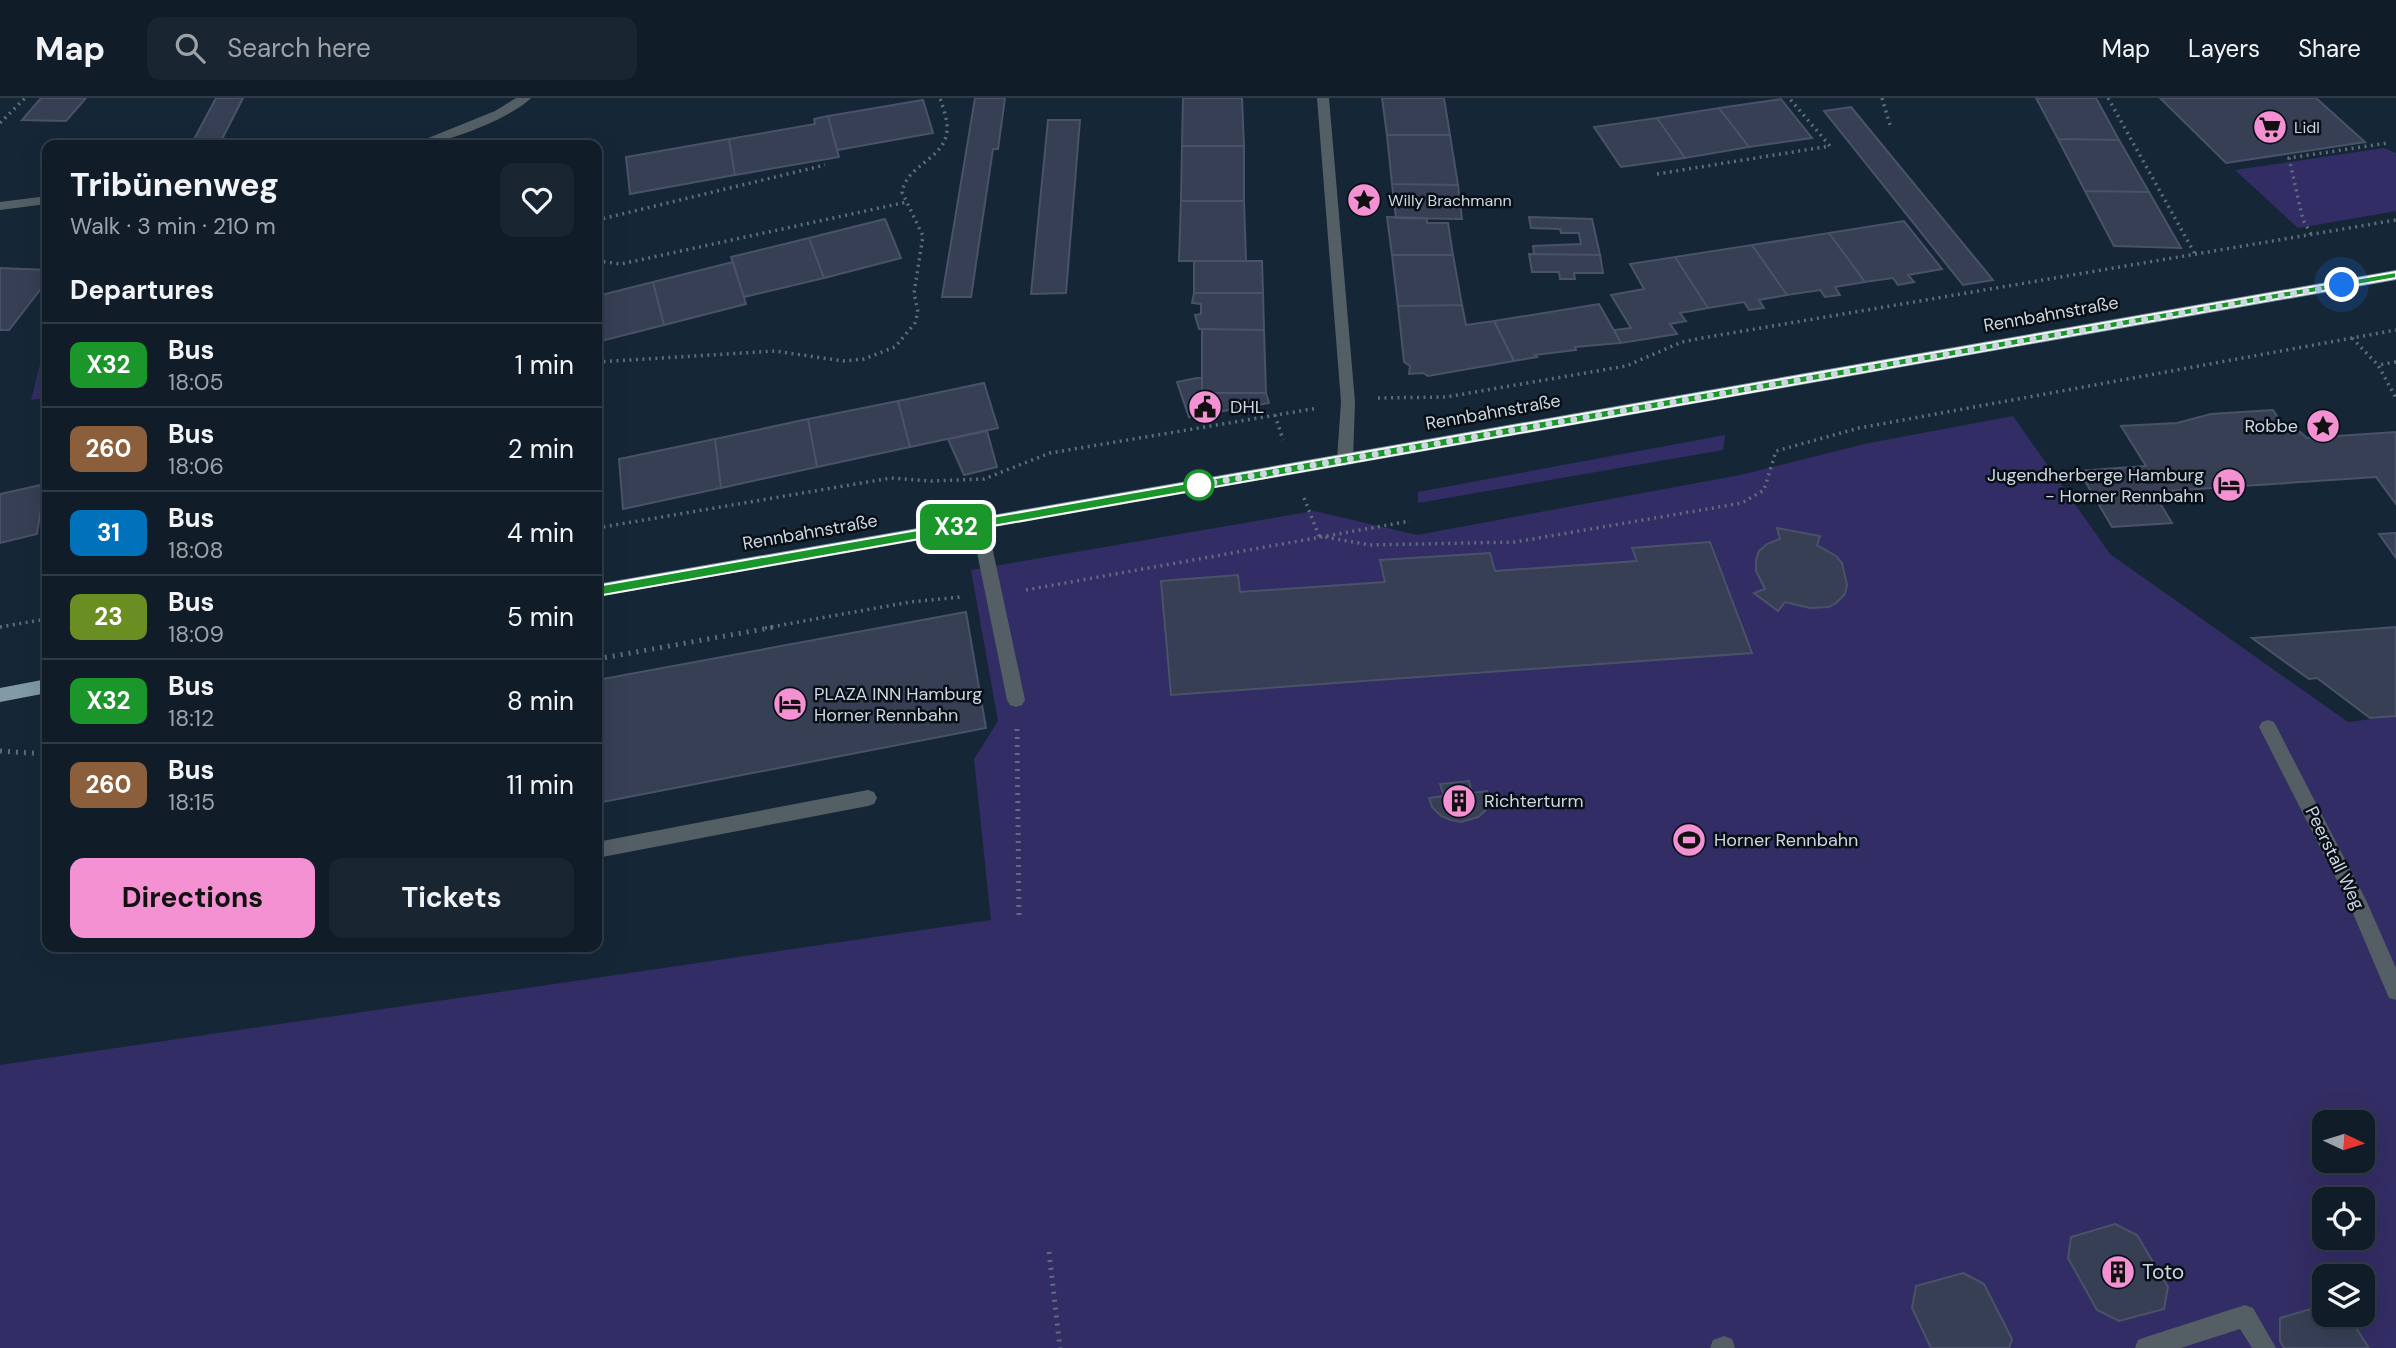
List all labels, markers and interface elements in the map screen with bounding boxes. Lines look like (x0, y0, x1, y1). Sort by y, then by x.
search box (147, 17, 637, 80)
text: Map (35, 27, 105, 70)
icon: search (171, 29, 209, 67)
text: Search here (227, 31, 371, 65)
text: Map (2102, 33, 2150, 64)
text: Layers (2188, 33, 2260, 64)
text: Share (2298, 33, 2361, 64)
supermarket icon: Lidl (2251, 108, 2289, 146)
place label: Lidl (2294, 117, 2320, 138)
text: Tribünenweg (70, 163, 279, 206)
button: heart (500, 163, 574, 237)
place icon: Willy Brachmann (1345, 181, 1383, 219)
place label: Willy Brachmann (1388, 190, 1512, 211)
text: Walk · 3 min · 210 m (70, 211, 276, 241)
your location (2324, 267, 2359, 302)
text: Departures (70, 273, 214, 307)
street label: Rennbahnstraße (1982, 290, 2120, 338)
text: Bus (168, 333, 214, 367)
text: 1 min (515, 348, 574, 382)
text: X32 (87, 349, 130, 380)
text: 18:05 (168, 367, 224, 397)
public building icon: DHL (1186, 388, 1224, 426)
street label: Rennbahnstraße (1424, 388, 1562, 436)
place label: DHL (1230, 395, 1264, 419)
place icon: Robbe (2304, 407, 2342, 445)
place label: Robbe (2244, 414, 2298, 438)
text: Bus (168, 417, 214, 451)
text: 2 min (508, 432, 574, 466)
text: 260 (86, 433, 131, 464)
text: 18:06 (168, 451, 224, 481)
place label: Jugendherberge Hamburg - Horner Rennbahn (1987, 463, 2204, 508)
hotel icon: Jugendherberge Hamburg - Horner Rennbahn (2210, 466, 2248, 504)
unlabelled marker (1184, 470, 1214, 500)
text: Bus (168, 501, 214, 535)
line badge: X32 (916, 504, 996, 550)
street label: Rennbahnstraße (741, 508, 879, 556)
text: X32 (934, 511, 978, 542)
text: 4 min (507, 516, 574, 550)
text: 31 (97, 517, 120, 548)
text: 18:08 (168, 535, 224, 565)
text: Bus (168, 585, 214, 619)
text: 5 min (507, 600, 574, 634)
text: 23 (94, 601, 123, 632)
text: 18:09 (168, 619, 224, 649)
text: Bus (168, 669, 214, 703)
place label: PLAZA INN Hamburg Horner Rennbahn (814, 682, 982, 727)
text: 8 min (507, 684, 574, 718)
text: X32 (87, 685, 130, 716)
hotel icon: PLAZA INN Hamburg Horner Rennbahn (771, 685, 809, 723)
text: 18:12 (168, 703, 214, 733)
text: Bus (168, 753, 214, 787)
text: 11 min (507, 768, 574, 802)
text: 260 (86, 769, 131, 800)
building icon: Richterturm (1440, 782, 1478, 820)
text: 18:15 (168, 787, 215, 817)
place label: Richterturm (1484, 789, 1583, 813)
street label: Peerstall Weg (2300, 802, 2370, 914)
sports icon: Horner Rennbahn (1670, 821, 1708, 859)
place label: Horner Rennbahn (1714, 828, 1858, 852)
button: Directions (70, 858, 315, 938)
button: Tickets (329, 858, 574, 938)
north arrow (2312, 1110, 2375, 1172)
map controls (2312, 1110, 2375, 1327)
button: locate (2312, 1187, 2375, 1250)
building icon: Toto (2099, 1253, 2137, 1291)
place label: Toto (2142, 1258, 2184, 1286)
button: layers (2312, 1264, 2375, 1327)

